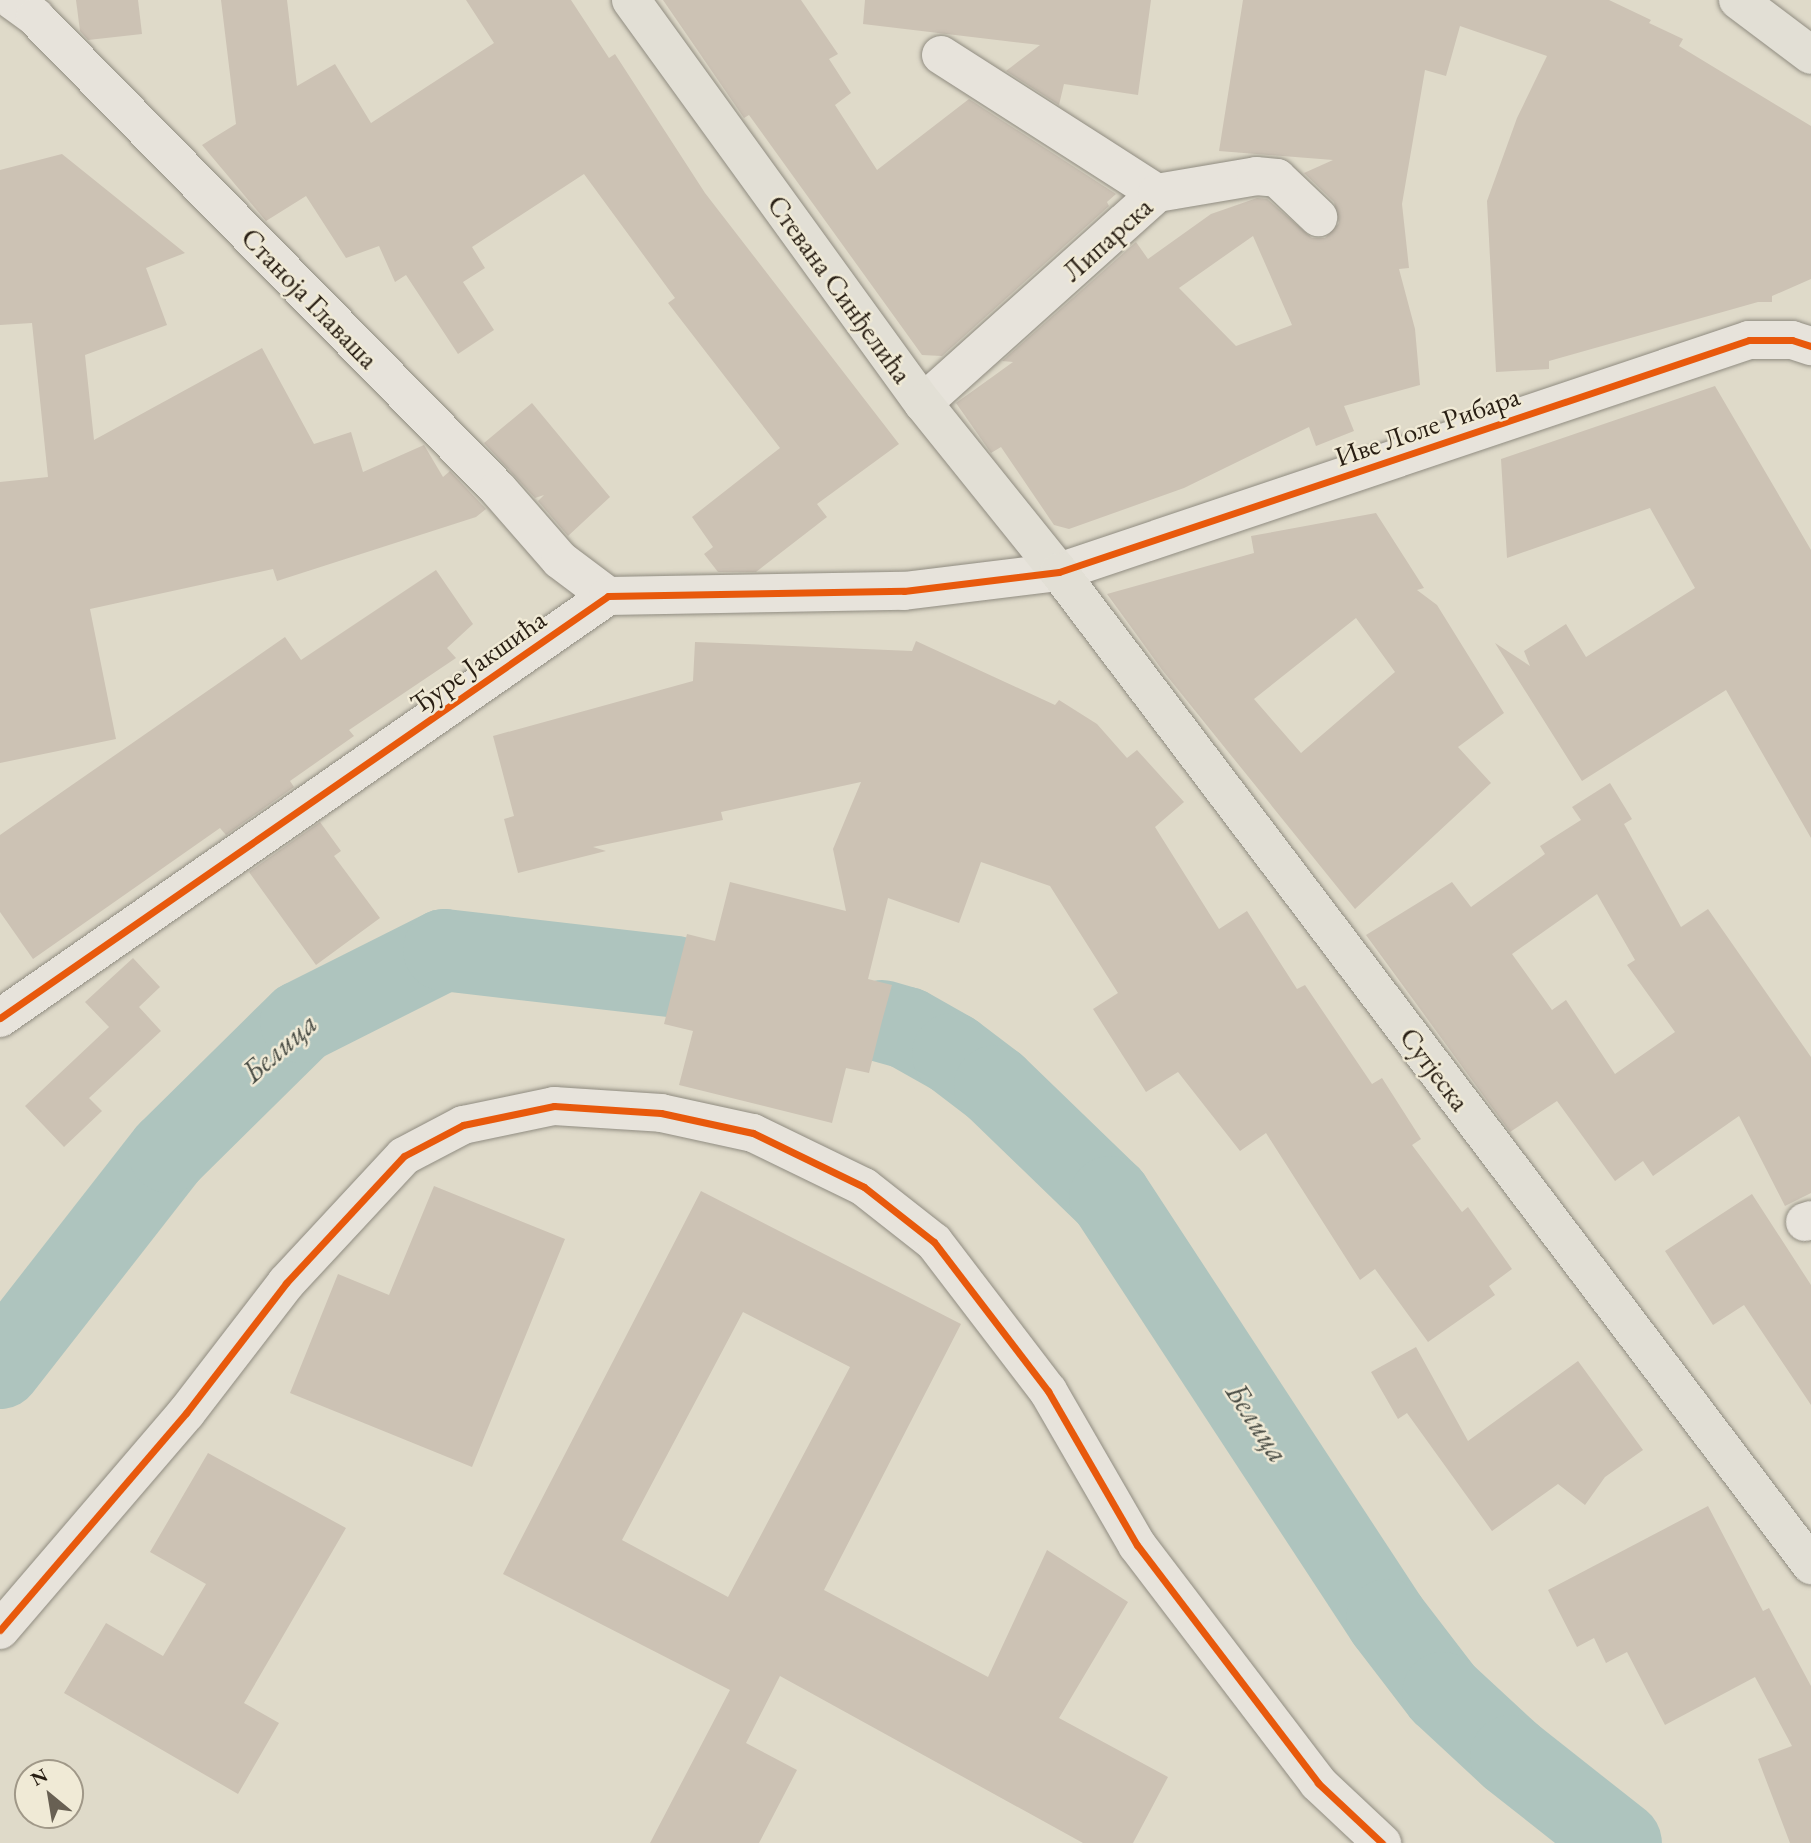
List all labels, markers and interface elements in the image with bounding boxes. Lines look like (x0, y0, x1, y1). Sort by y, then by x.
street label: Стевана Синђелића (760, 188, 920, 390)
street label: Липарска (1055, 190, 1159, 288)
street label: Станоја Главаша (234, 221, 386, 375)
street label: Иве Лоле Рибара (1330, 379, 1524, 473)
street label: Ђуре Јакшића (404, 602, 552, 720)
water label: Белица (235, 1006, 325, 1090)
street label: Сутјеска (1393, 1021, 1477, 1117)
water label: Белица (1218, 1376, 1296, 1470)
north arrow (14, 1759, 84, 1829)
text: N (26, 1762, 52, 1792)

